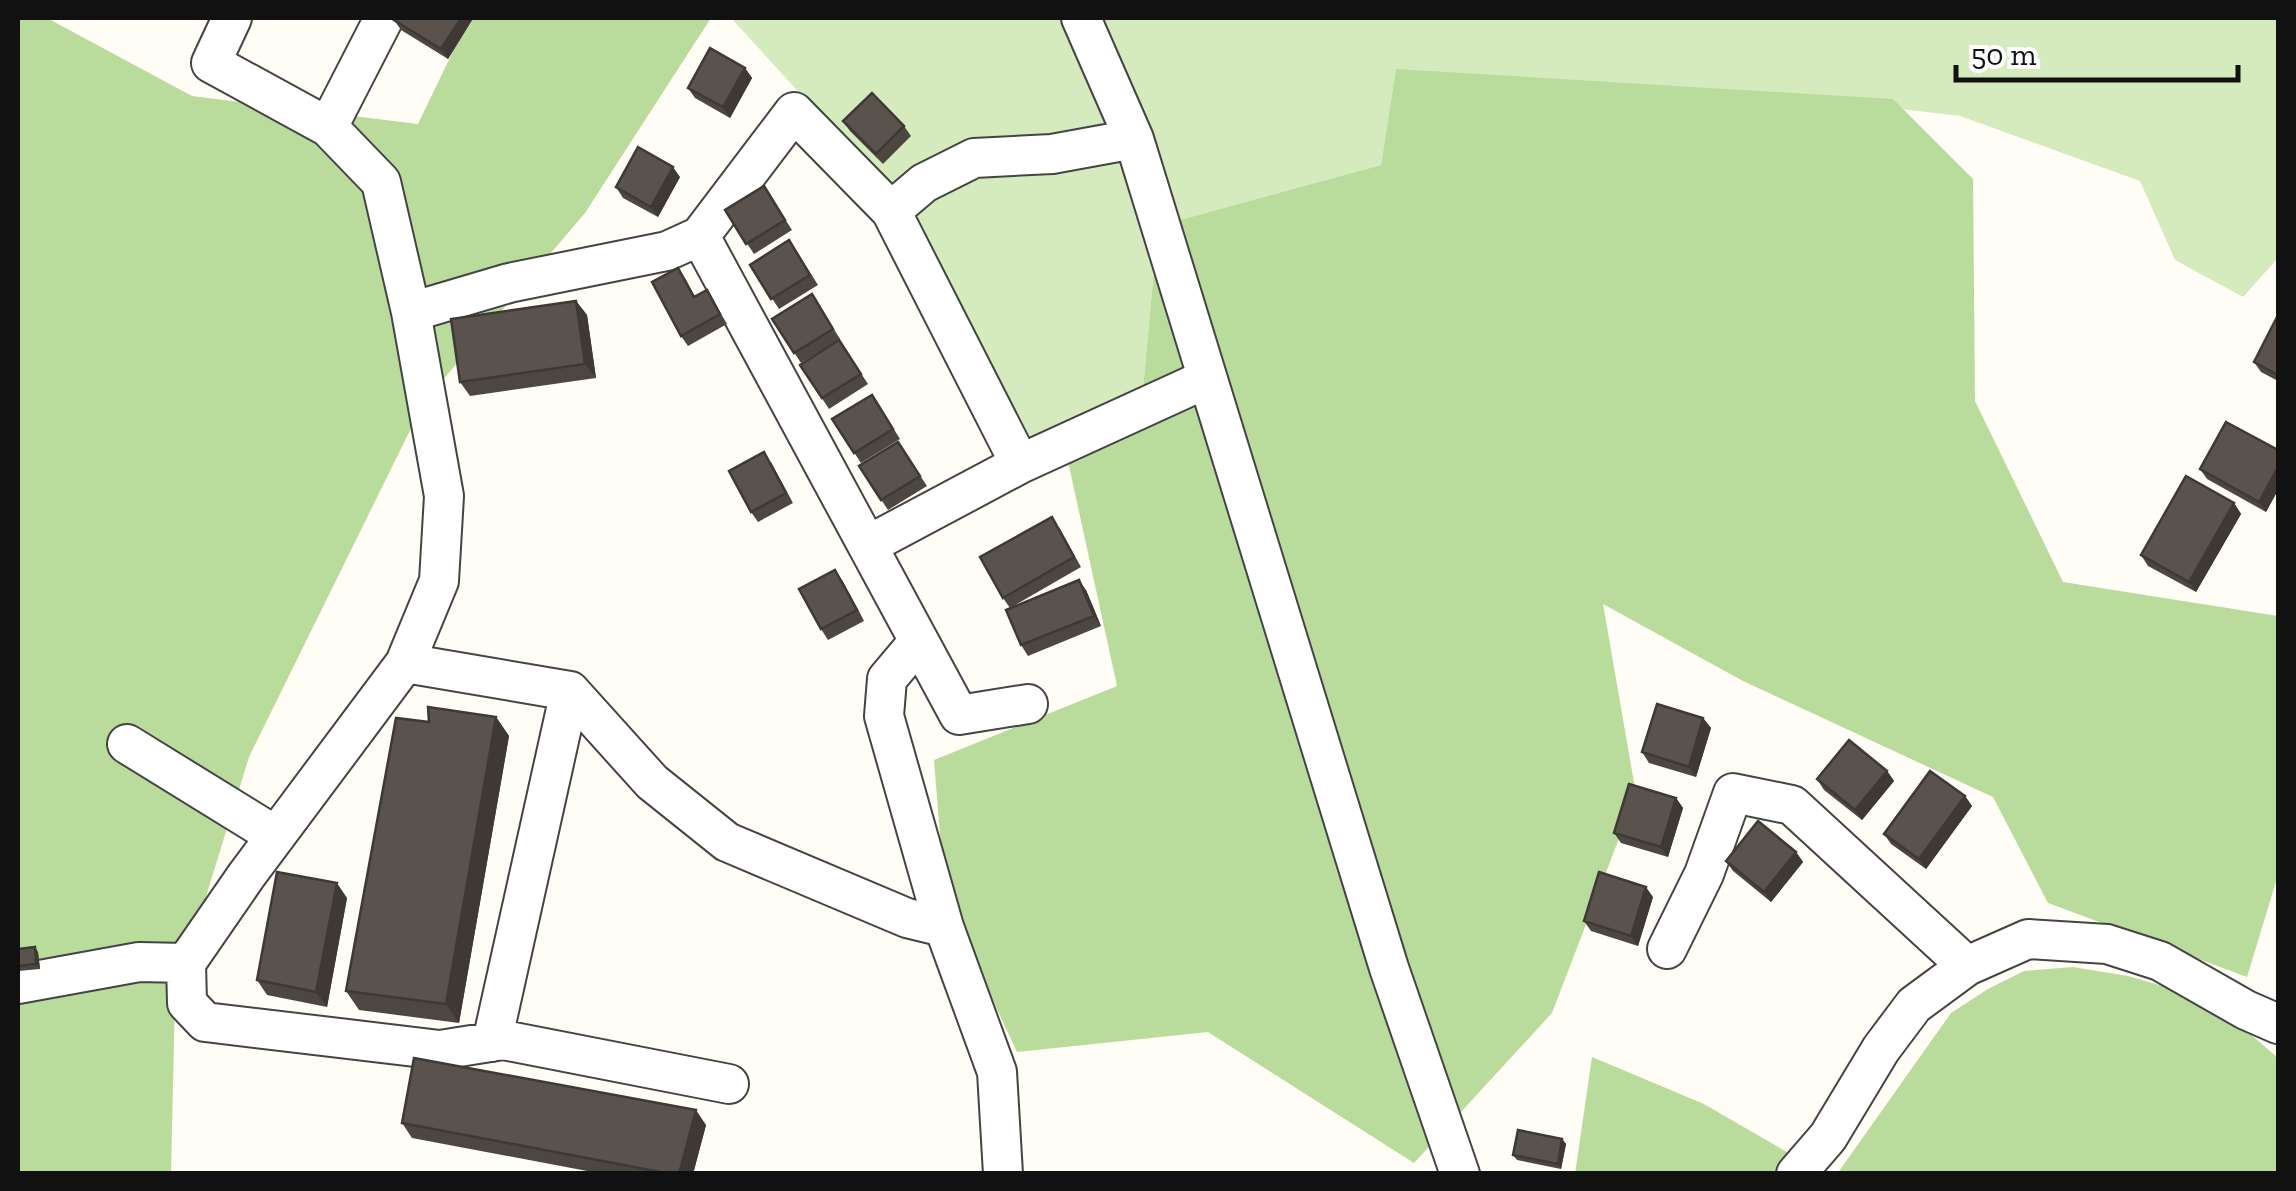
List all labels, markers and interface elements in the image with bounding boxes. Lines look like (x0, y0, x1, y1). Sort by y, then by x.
scale bar (1956, 20, 2238, 82)
text: 50 m (1971, 37, 2036, 73)

